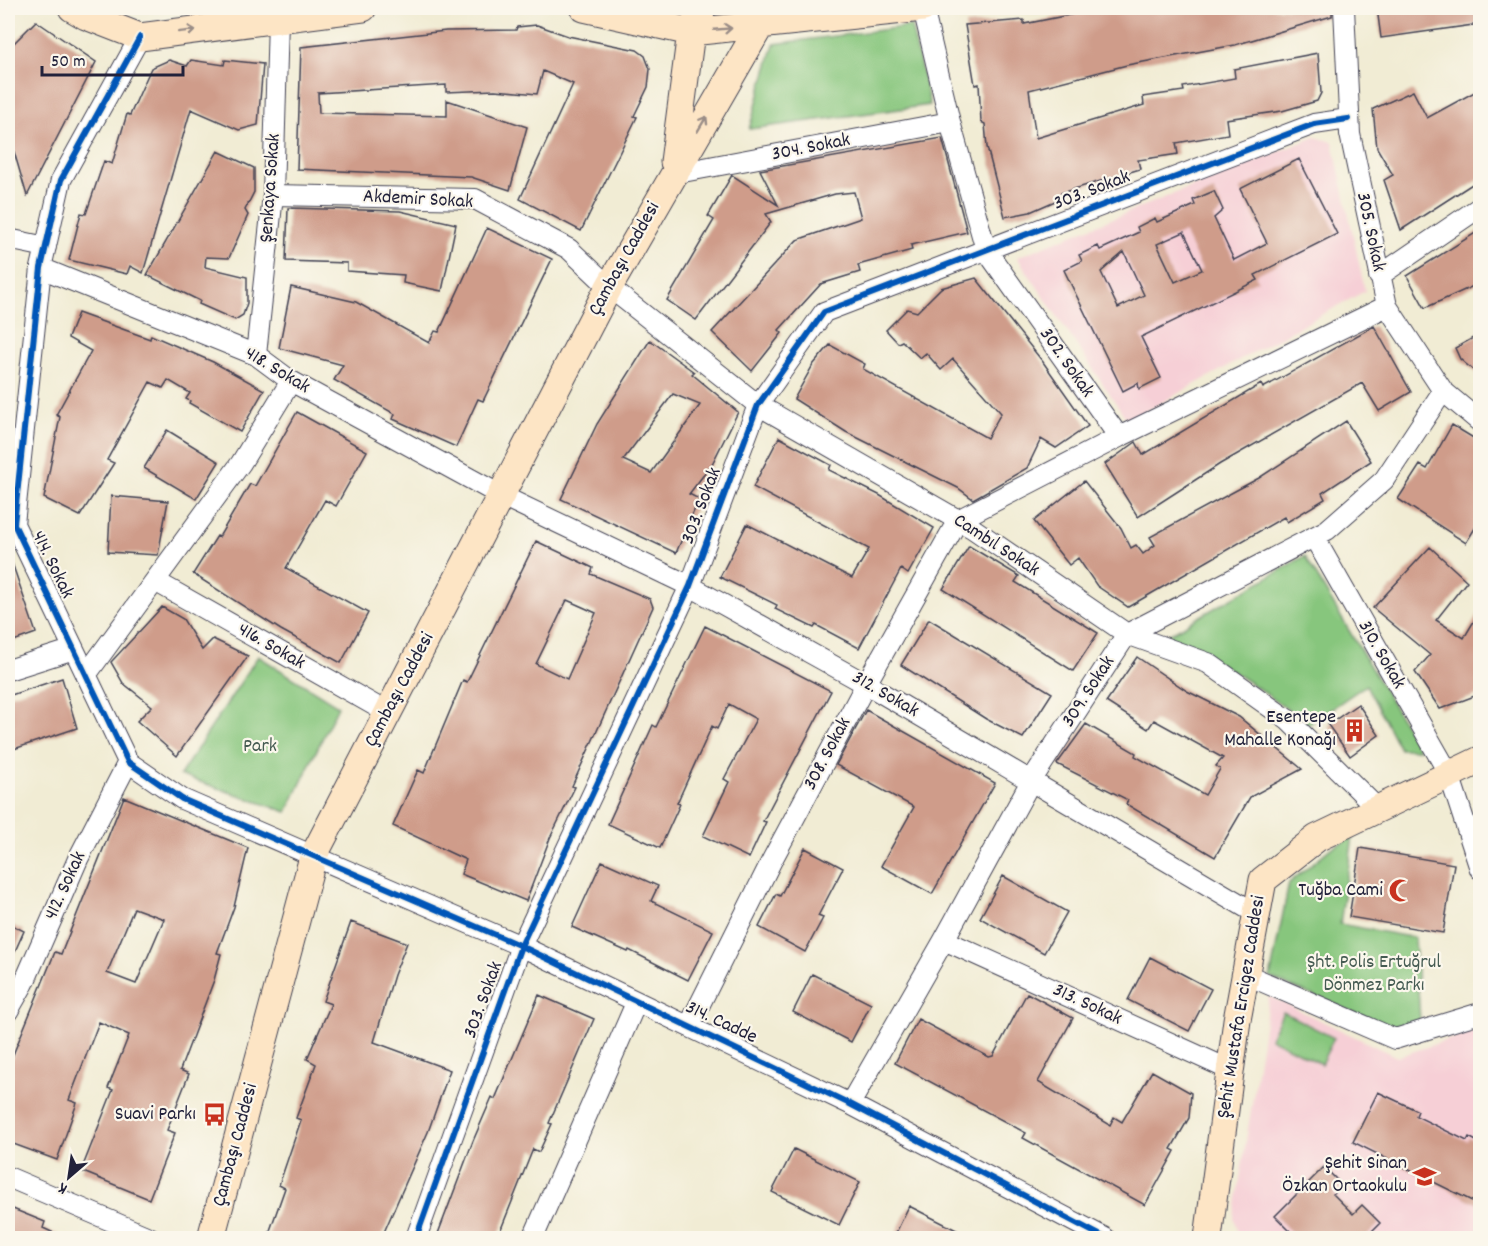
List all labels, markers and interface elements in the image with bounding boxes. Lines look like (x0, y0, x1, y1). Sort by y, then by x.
one-way arrow (713, 23, 733, 34)
one-way arrow (177, 25, 197, 36)
scale bar (42, 39, 183, 77)
text: 50 m (51, 50, 86, 75)
one-way arrow (696, 116, 708, 133)
street label: 304. Sokak (769, 127, 853, 169)
street label: Şenkaya Sokak (253, 132, 289, 244)
street label: 303. Sokak (1050, 164, 1134, 218)
street label: Akdemir Sokak (362, 183, 474, 217)
street label: 305. Sokak (1348, 190, 1392, 274)
street label: Çambaşı Caddesi (582, 197, 668, 321)
street label: 302. Sokak (1032, 322, 1100, 404)
street label: 418. Sokak (239, 340, 315, 402)
street label: 303. Sokak (675, 464, 729, 548)
street label: Cambıl Sokak (947, 508, 1045, 584)
street label: 414. Sokak (24, 526, 80, 604)
street label: 310. Sokak (1350, 615, 1412, 695)
street label: 416. Sokak (232, 616, 310, 678)
street label: Çambaşı Caddesi (358, 627, 442, 752)
street label: 309. Sokak (1055, 651, 1123, 733)
street label: 312. Sokak (846, 665, 924, 725)
place label: Esentepe Mahalle Konağı (1224, 704, 1336, 755)
street label: 308. Sokak (797, 712, 859, 796)
building icon: Esentepe Mahalle Konağı (1341, 717, 1367, 743)
park label: Park (243, 733, 277, 761)
street label: 412. Sokak (38, 847, 94, 925)
place label: Tuğba Cami (1298, 877, 1383, 905)
mosque icon: Tuğba Cami (1388, 878, 1414, 904)
street label: Şehit Mustafa Ercigez Caddesi (1211, 893, 1273, 1120)
park label: Şht. Polis Ertuğrul Dönmez Parkı (1307, 949, 1441, 1000)
street label: 303. Sokak (457, 958, 511, 1042)
street label: 313. Sokak (1048, 977, 1126, 1033)
street label: 314. Cadde (681, 994, 762, 1052)
street label: Çambaşı Caddesi (206, 1080, 266, 1210)
place label: Suavi Parkı (115, 1101, 196, 1129)
bus stop icon: Suavi Parkı (201, 1102, 227, 1128)
north arrow (39, 1147, 99, 1207)
place label: Şehit Sinan Özkan Ortaokulu (1282, 1150, 1407, 1201)
school or university icon: Şehit Sinan Özkan Ortaokulu (1412, 1163, 1438, 1189)
text: K (54, 1176, 72, 1200)

